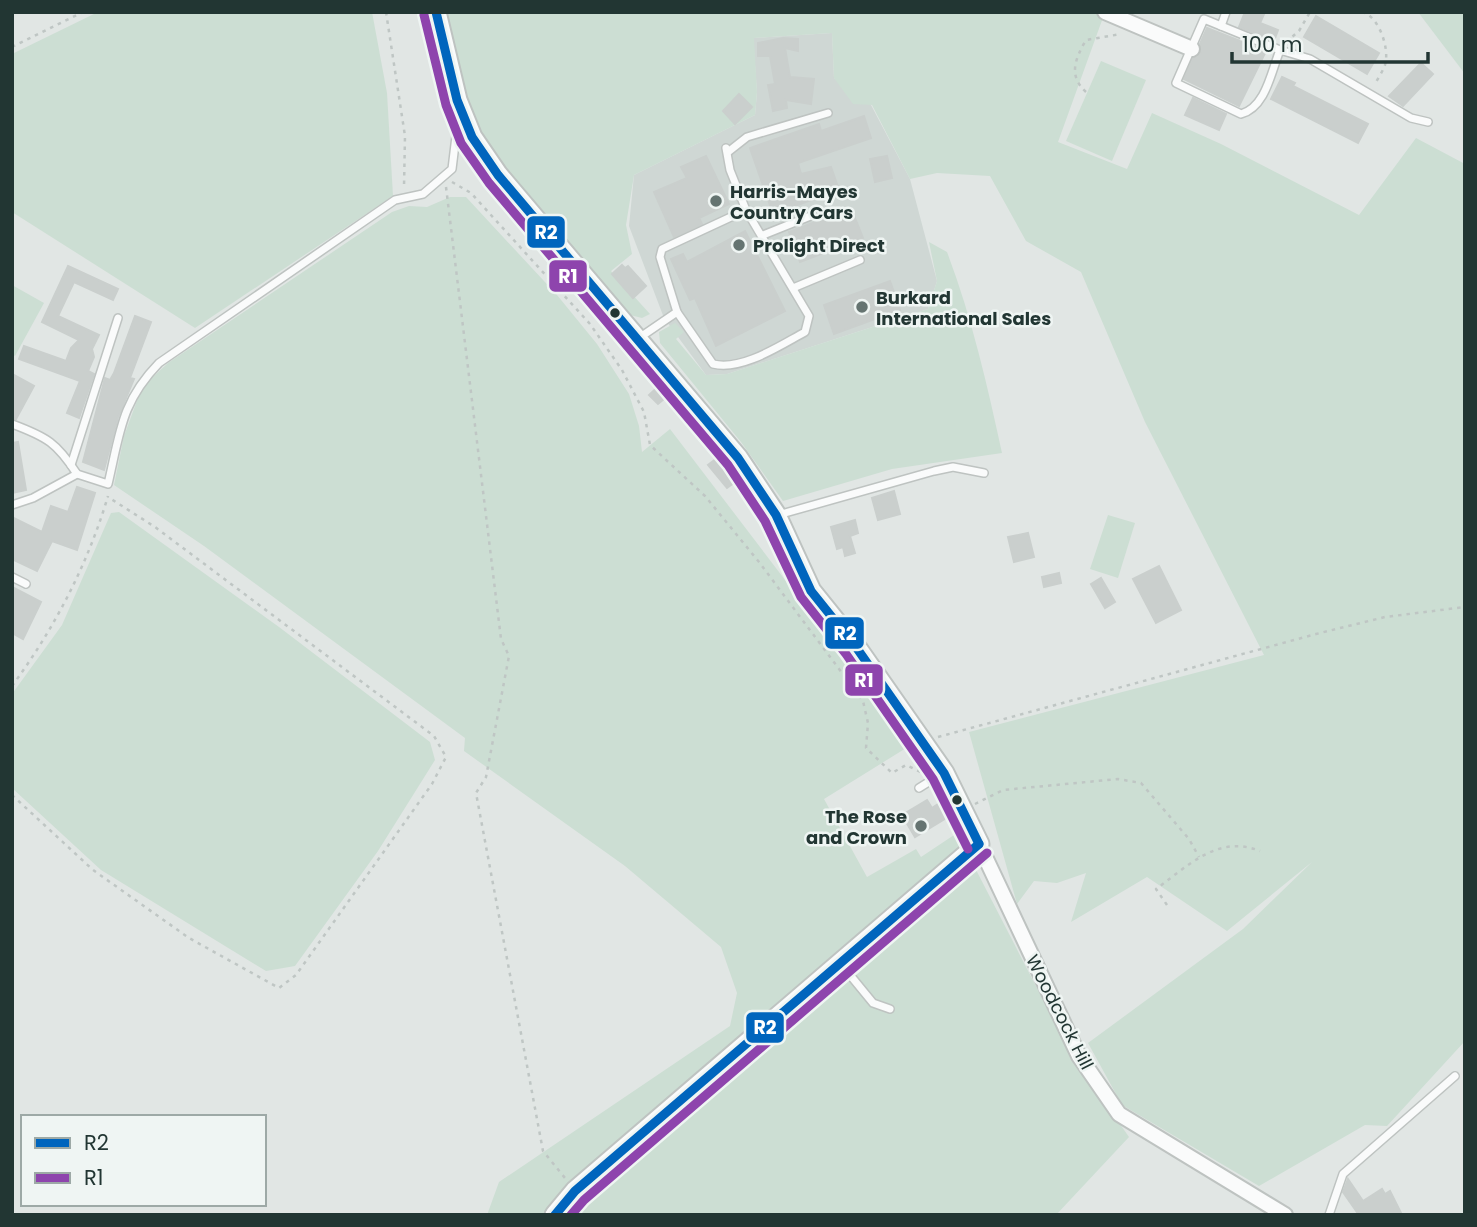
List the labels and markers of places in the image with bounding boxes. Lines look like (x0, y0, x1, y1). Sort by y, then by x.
place label: Harris-Mayes Country Cars (730, 179, 858, 225)
marker: Harris-Mayes Country Cars (708, 193, 724, 209)
place label: Prolight Direct (753, 233, 885, 258)
marker: Prolight Direct (731, 237, 747, 253)
place label: Burkard International Sales (876, 285, 1051, 331)
marker: Burkard International Sales (854, 299, 870, 315)
unlabelled marker (608, 306, 622, 320)
unlabelled marker (950, 793, 964, 807)
place label: The Rose and Crown (806, 804, 907, 850)
marker: The Rose and Crown (913, 818, 929, 834)

